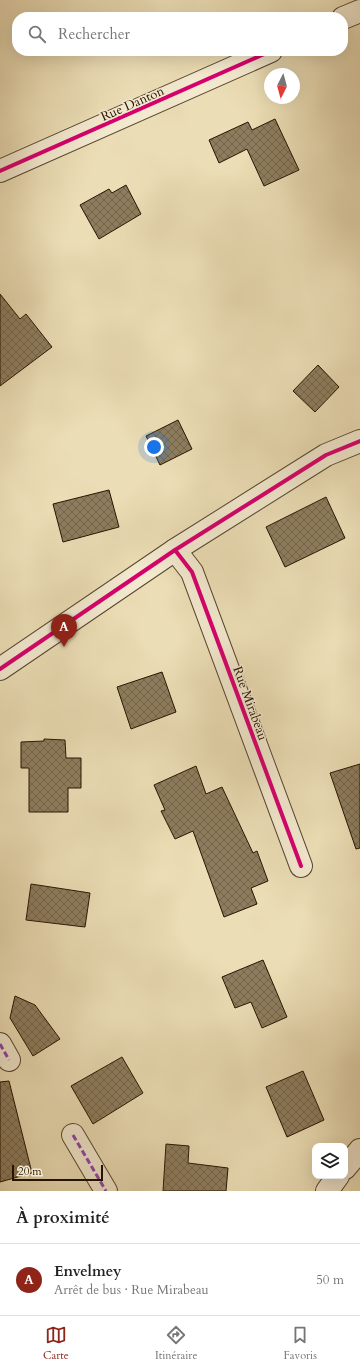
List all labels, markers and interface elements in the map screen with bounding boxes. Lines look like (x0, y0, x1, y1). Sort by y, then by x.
search box (12, 12, 348, 56)
icon: search (26, 23, 48, 45)
text: Rechercher (58, 24, 130, 44)
north arrow (264, 68, 300, 104)
street label: Rue Danton (98, 82, 168, 126)
your location (144, 437, 164, 457)
pin: A (51, 614, 77, 647)
street label: Rue Mirabeau (228, 664, 272, 743)
map controls (312, 1143, 348, 1179)
button: layers (312, 1143, 348, 1179)
scale bar (12, 1163, 103, 1182)
text: 20 m (18, 1164, 42, 1179)
text: À proximité (16, 1206, 110, 1229)
text: Envelmey (54, 1261, 122, 1281)
text: A (24, 1271, 34, 1289)
text: 50 m (316, 1271, 344, 1289)
text: Arrêt de bus · Rue Mirabeau (54, 1281, 209, 1299)
tab: Carte (43, 1324, 69, 1363)
tab: Itinéraire (155, 1324, 197, 1363)
tab: Favoris (284, 1324, 317, 1363)

